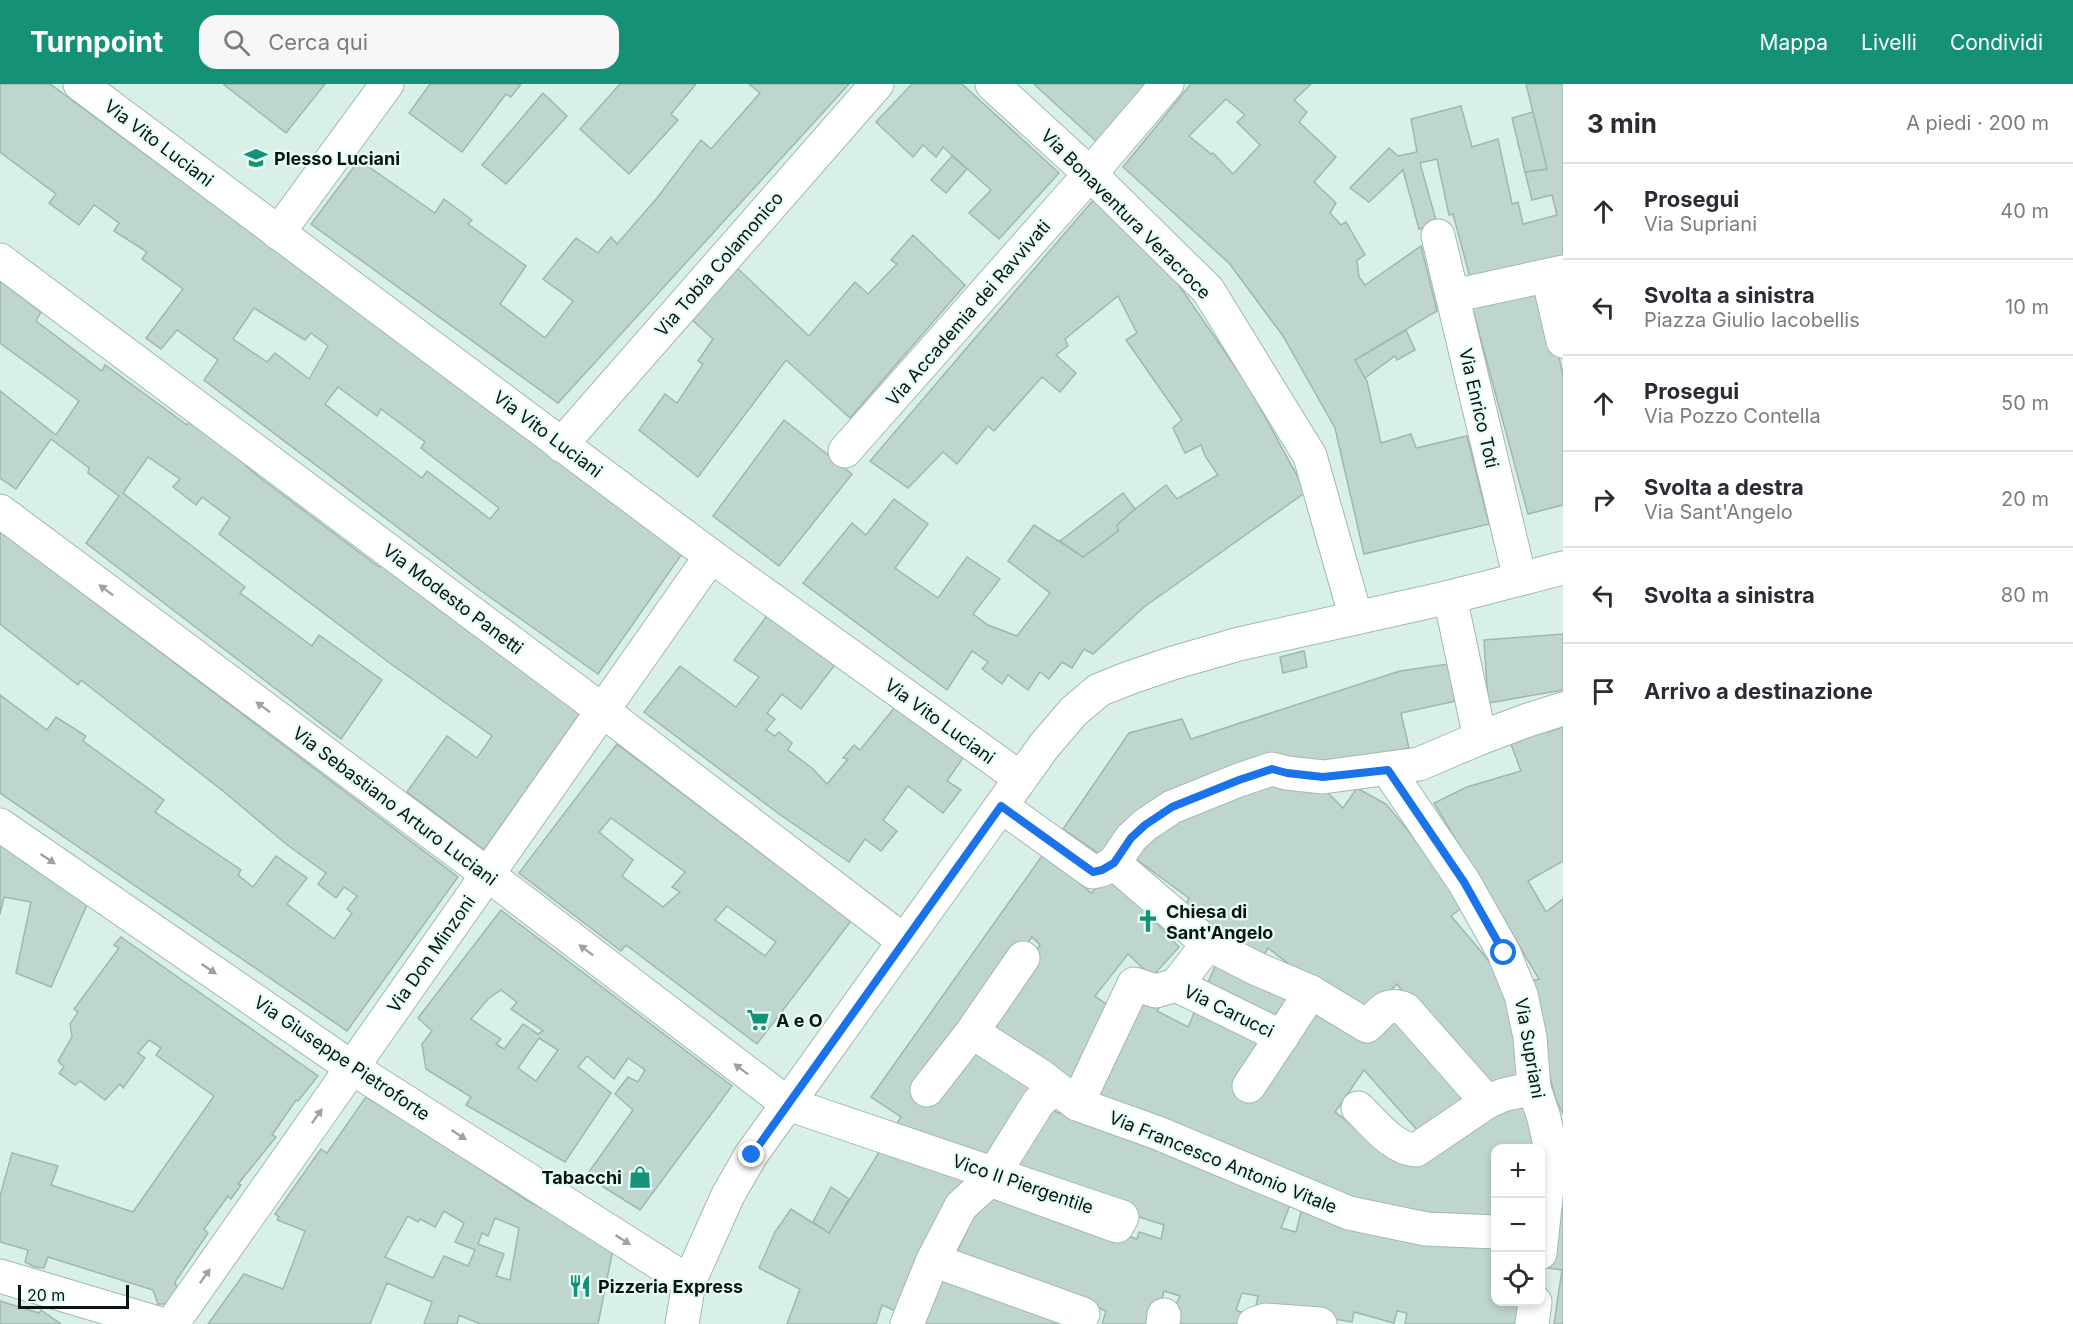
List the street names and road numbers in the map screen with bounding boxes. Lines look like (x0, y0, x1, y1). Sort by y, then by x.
street label: Via Vito Luciani (100, 95, 218, 191)
street label: Via Bonaventura Veracroce (1037, 125, 1215, 303)
street label: Via Tobia Colamonico (651, 187, 787, 341)
street label: Via Accademia dei Ravvivati (882, 216, 1054, 410)
street label: Via Enrico Toti (1455, 346, 1503, 470)
street label: Via Vito Luciani (489, 386, 607, 482)
street label: Via Modesto Panetti (379, 539, 527, 659)
street label: Via Vito Luciani (881, 674, 999, 768)
street label: Via Sebastiano Arturo Luciani (289, 722, 501, 890)
street label: Via Don Minzoni (383, 891, 479, 1017)
street label: Via Carucci (1181, 980, 1277, 1042)
street label: Via Giuseppe Pietroforte (250, 991, 434, 1125)
street label: Via Supriani (1511, 996, 1549, 1100)
street label: Via Francesco Antonio Vitale (1106, 1107, 1340, 1217)
street label: Vico II Piergentile (950, 1150, 1096, 1218)

